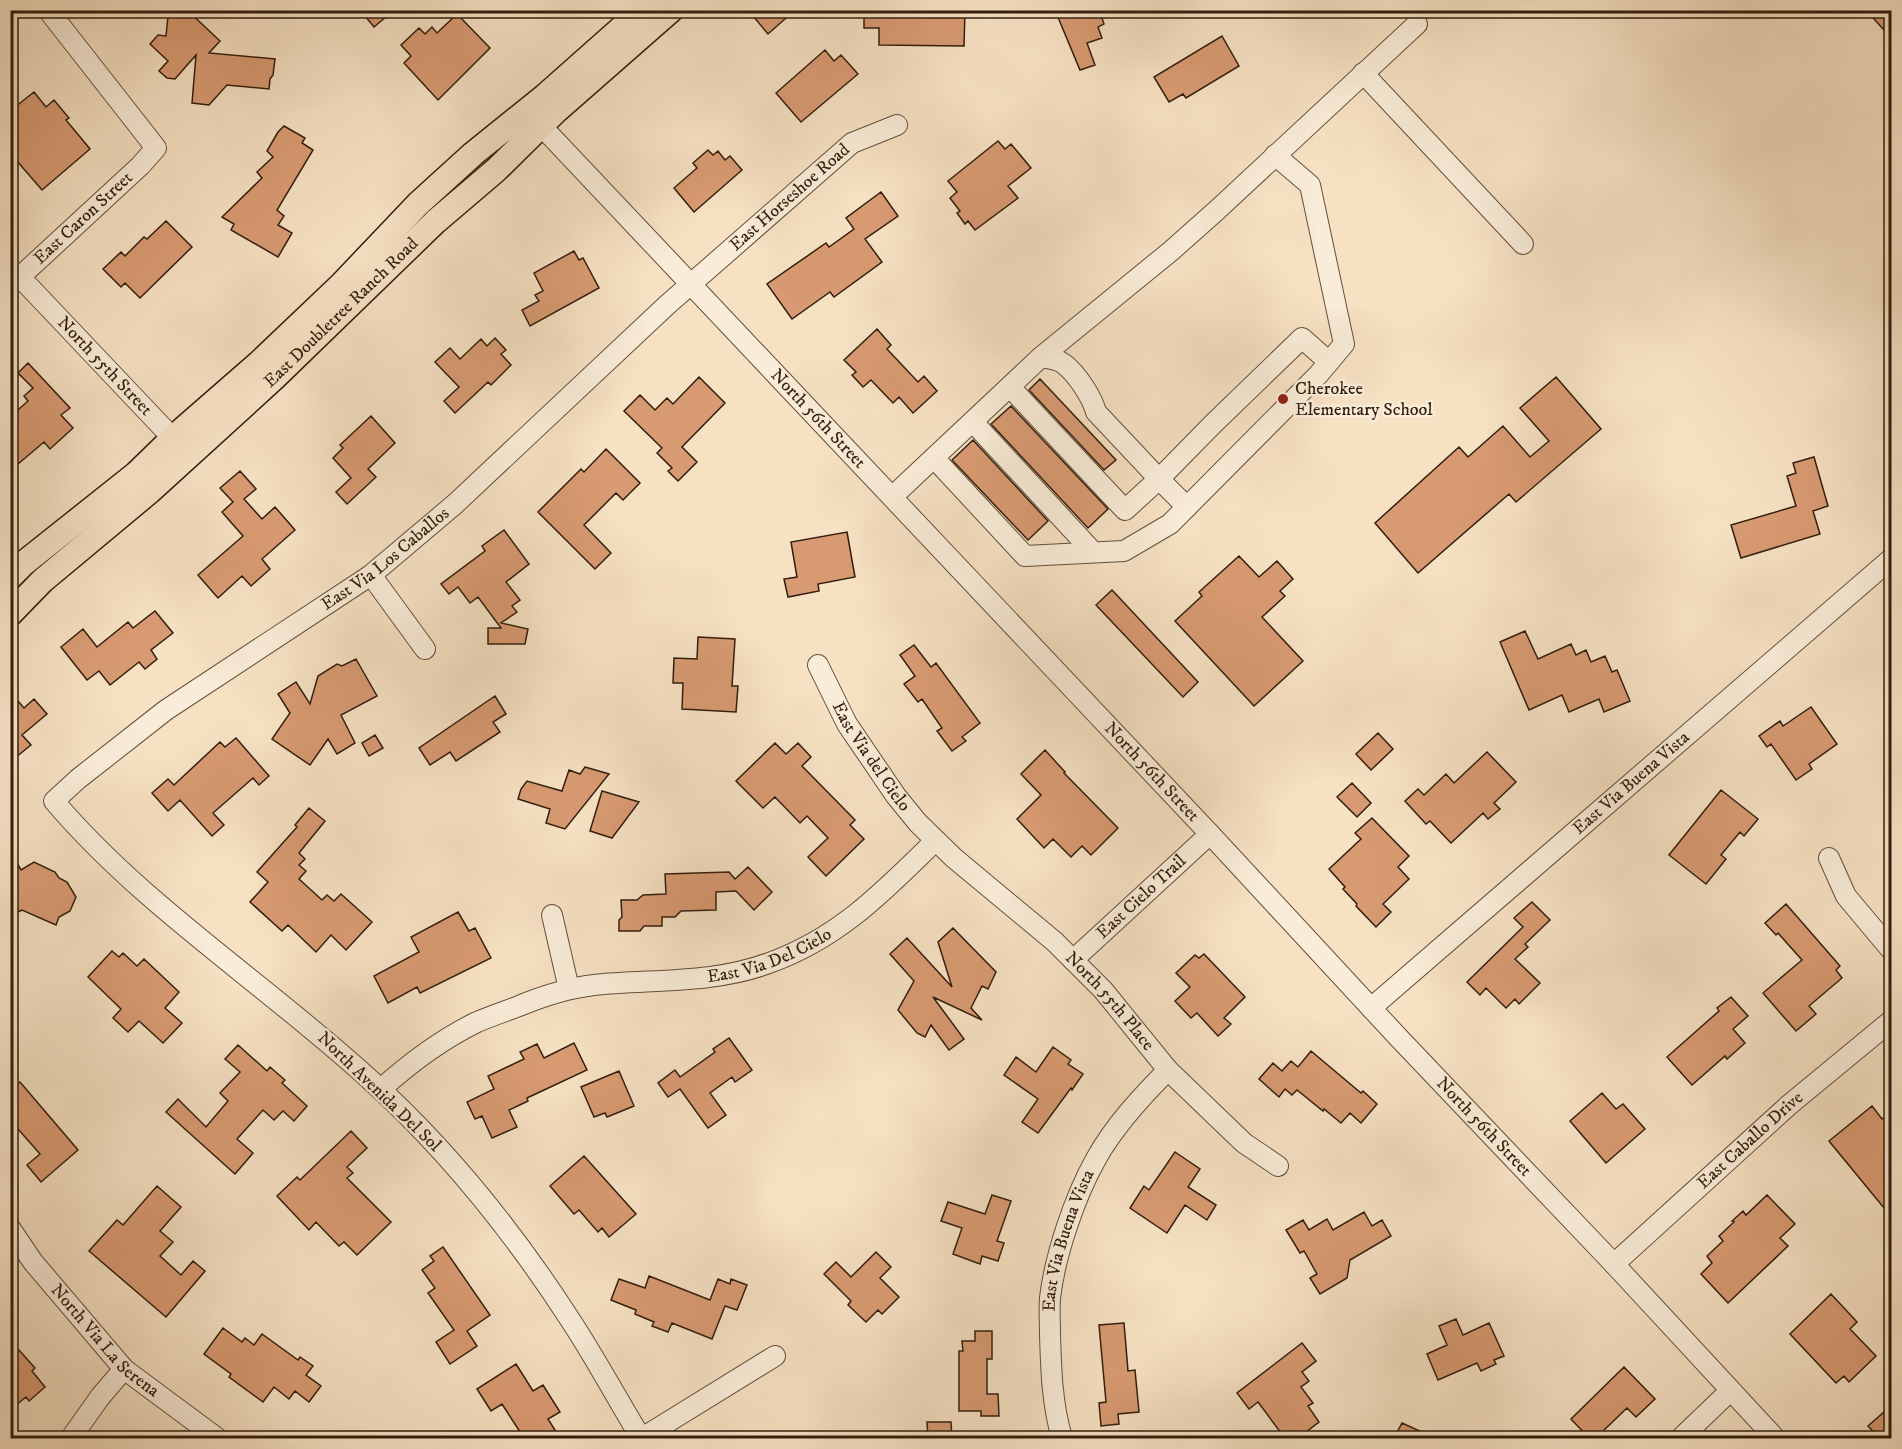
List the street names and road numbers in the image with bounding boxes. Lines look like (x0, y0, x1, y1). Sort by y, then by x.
street label: East Horseshoe Road (725, 139, 854, 256)
street label: East Caron Street (29, 167, 138, 269)
street label: East Doubletree Ranch Road (259, 233, 423, 393)
street label: North 55th Street (52, 312, 157, 421)
street label: North 56th Street (766, 364, 870, 473)
street label: East Via Los Caballos (317, 503, 454, 616)
street label: East Via del Cielo (827, 698, 915, 816)
street label: North 56th Street (1099, 718, 1204, 827)
street label: East Via Buena Vista (1568, 726, 1695, 840)
street label: East Cielo Trail (1092, 850, 1191, 944)
street label: East Via Del Cielo (706, 923, 836, 988)
street label: North 55th Place (1060, 947, 1159, 1055)
street label: North Avenida Del Sol (313, 1027, 446, 1157)
street label: North 56th Street (1431, 1073, 1536, 1182)
street label: East Caballo Drive (1693, 1087, 1808, 1194)
street label: East Via Buena Vista (1038, 1166, 1100, 1312)
street label: North Via La Serena (46, 1280, 164, 1402)

